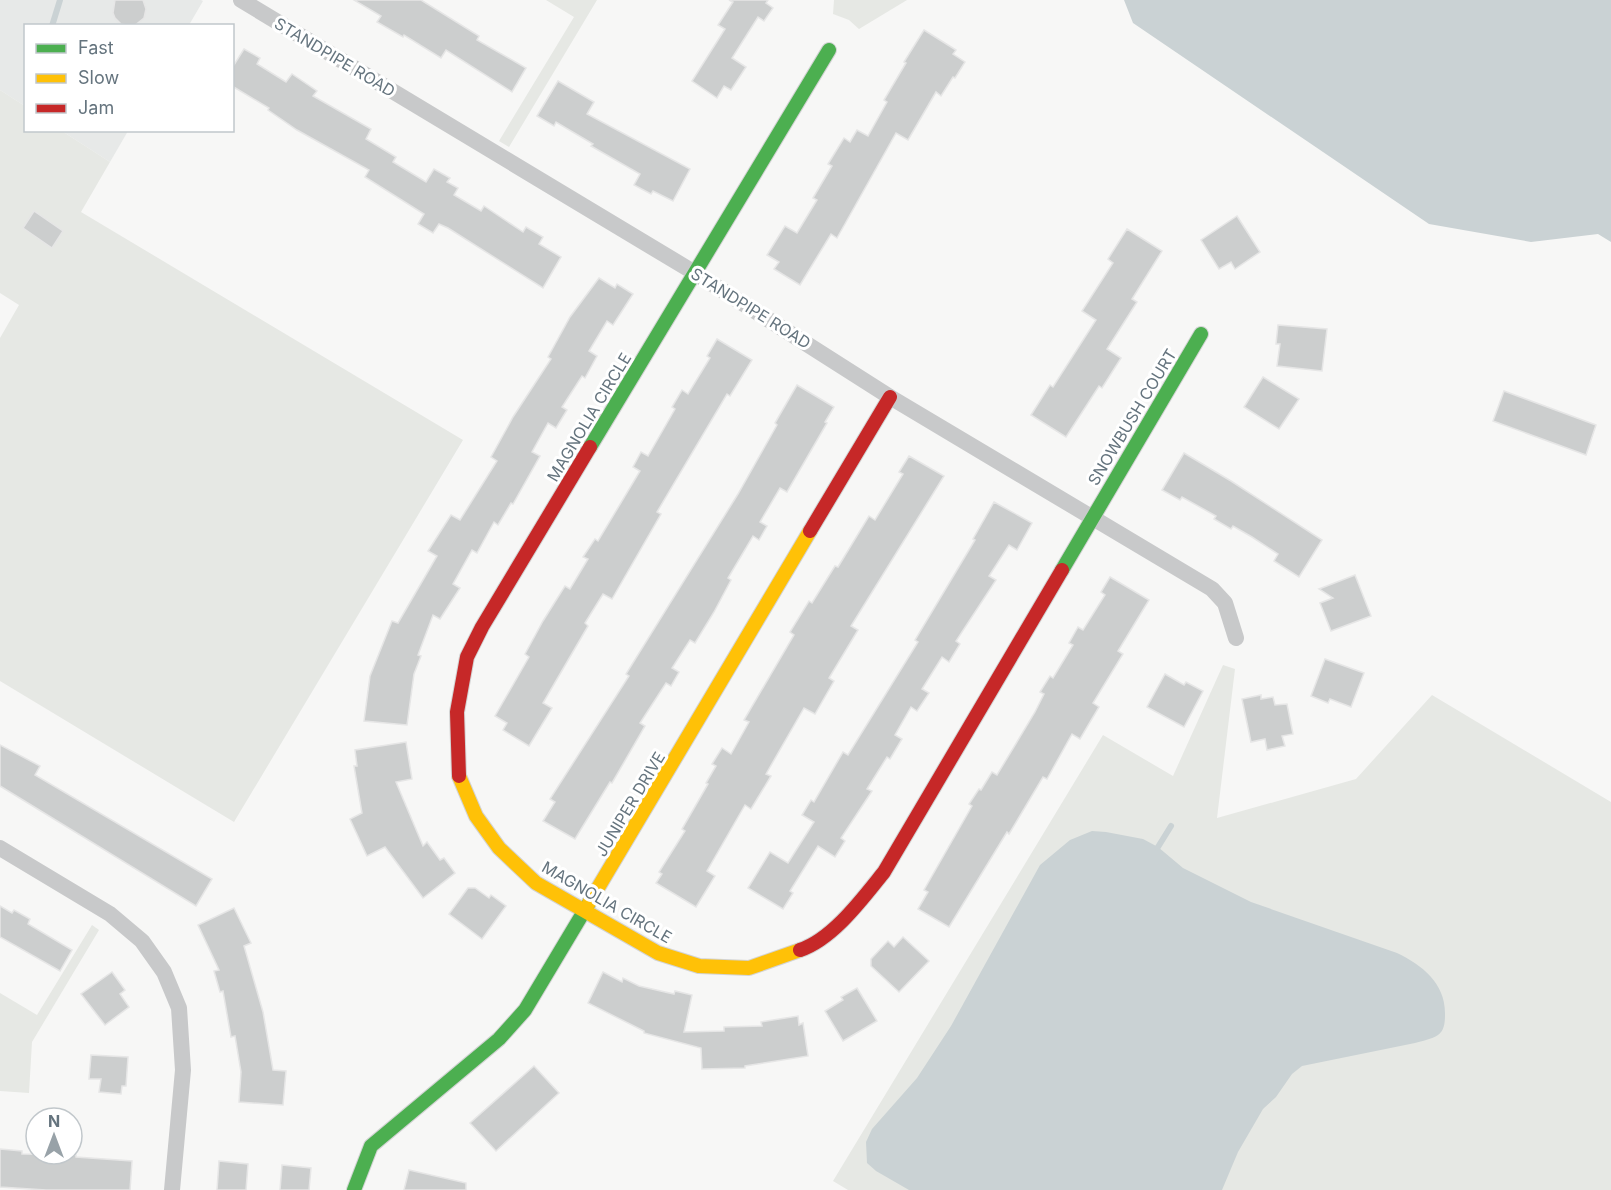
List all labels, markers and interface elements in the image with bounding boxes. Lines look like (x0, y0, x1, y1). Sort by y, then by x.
street label: STANDPIPE ROAD (271, 13, 399, 101)
legend (24, 24, 234, 132)
text: Fast (78, 37, 114, 58)
text: Slow (78, 67, 119, 88)
text: Jam (78, 97, 114, 118)
street label: STANDPIPE ROAD (687, 263, 815, 353)
street label: SNOWBUSH COURT (1083, 345, 1181, 489)
street label: MAGNOLIA CIRCLE (543, 349, 635, 485)
street label: JUNIPER DRIVE (591, 748, 669, 860)
street label: MAGNOLIA CIRCLE (538, 857, 676, 947)
north arrow (24, 1106, 84, 1166)
text: N (48, 1111, 60, 1131)

